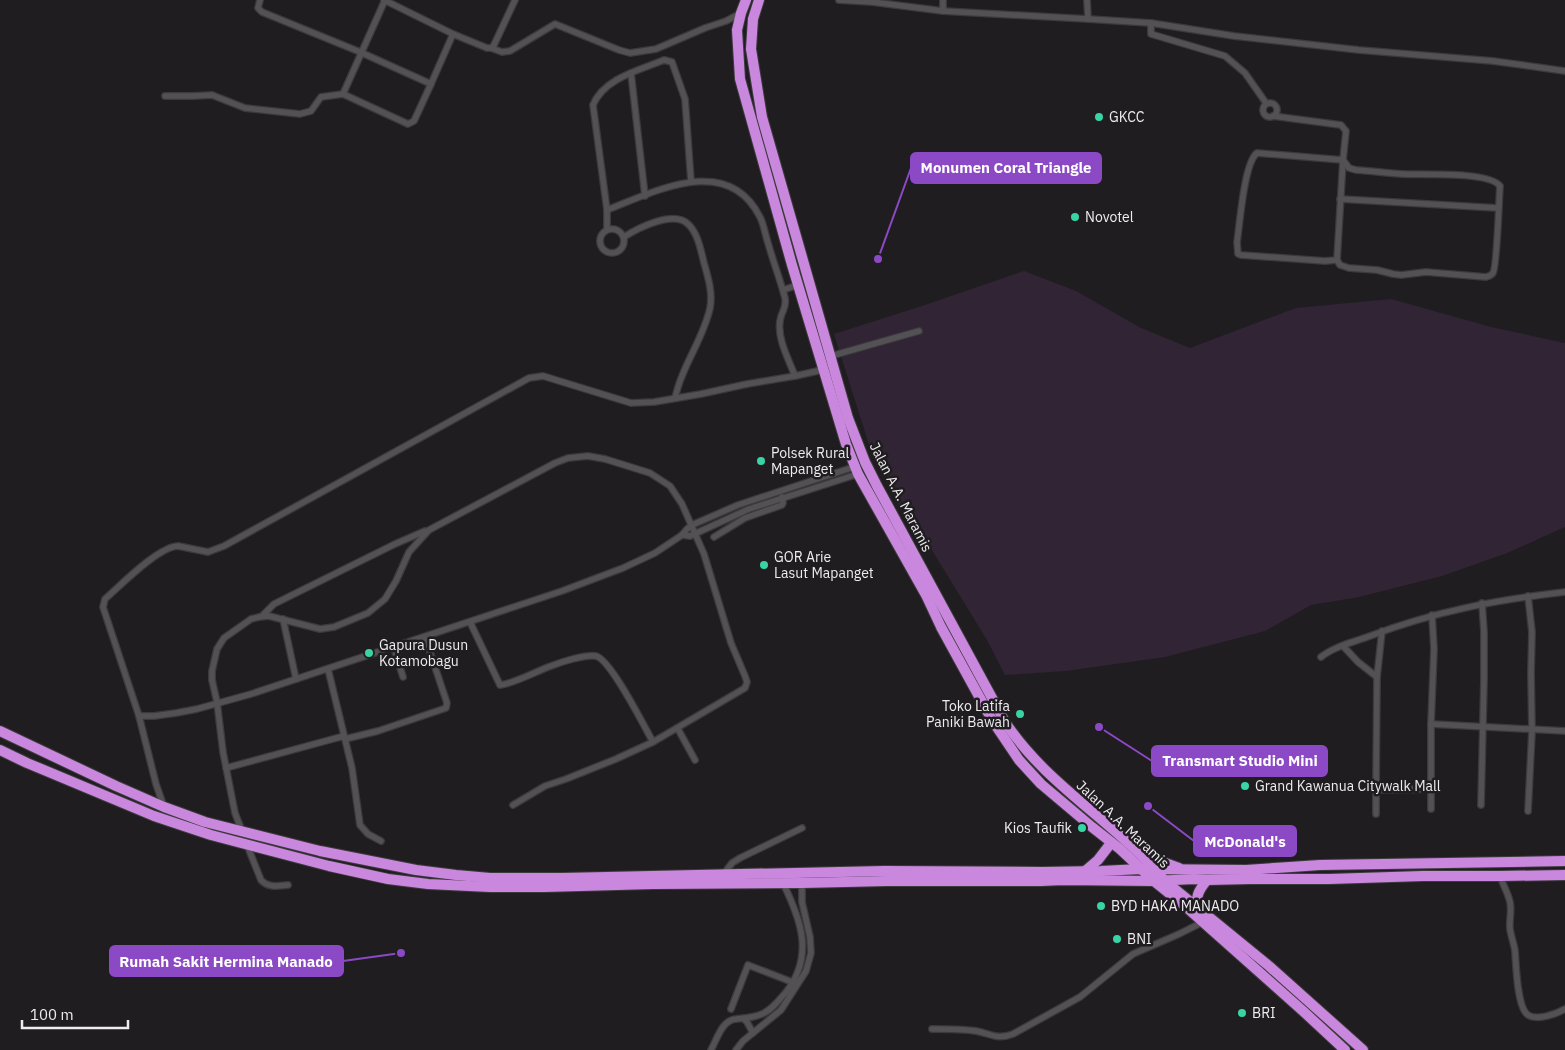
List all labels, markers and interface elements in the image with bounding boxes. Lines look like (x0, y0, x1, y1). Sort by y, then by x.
place label: GKCC (1109, 108, 1145, 126)
marker: GKCC (1093, 111, 1105, 123)
callout: Monumen Coral Triangle (911, 153, 1101, 183)
text: Monumen Coral Triangle (921, 158, 1091, 177)
place label: Novotel (1085, 208, 1134, 226)
marker: Novotel (1069, 211, 1081, 223)
street label: Jalan A.A. Maramis (866, 439, 936, 555)
place label: Polsek Rural Mapanget (771, 444, 850, 478)
marker: Polsek Rural Mapanget (755, 455, 767, 467)
place label: GOR Arie Lasut Mapanget (774, 548, 874, 582)
marker: GOR Arie Lasut Mapanget (758, 559, 770, 571)
place label: Gapura Dusun Kotamobagu (379, 636, 468, 670)
marker: Gapura Dusun Kotamobagu (363, 647, 375, 659)
place label: Toko Latifa Paniki Bawah (926, 697, 1011, 731)
marker: Toko Latifa Paniki Bawah (1014, 708, 1026, 720)
callout: Transmart Studio Mini (1152, 746, 1327, 776)
text: Transmart Studio Mini (1162, 751, 1318, 770)
street label: Jalan A.A. Maramis (1073, 776, 1173, 872)
place label: Grand Kawanua Citywalk Mall (1255, 777, 1441, 795)
marker: Grand Kawanua Citywalk Mall (1239, 780, 1251, 792)
place label: Kios Taufik (1004, 819, 1073, 837)
marker: Kios Taufik (1076, 822, 1088, 834)
callout: McDonald's (1194, 826, 1296, 856)
text: McDonald's (1204, 832, 1286, 851)
place label: BYD HAKA MANADO (1111, 897, 1239, 915)
marker: BYD HAKA MANADO (1095, 900, 1107, 912)
place label: BNI (1127, 930, 1152, 948)
marker: BNI (1111, 933, 1123, 945)
callout: Rumah Sakit Hermina Manado (110, 946, 343, 976)
text: Rumah Sakit Hermina Manado (119, 952, 333, 971)
scale bar (22, 998, 129, 1030)
place label: BRI (1252, 1004, 1276, 1022)
text: 100 m (30, 1005, 74, 1024)
marker: BRI (1236, 1007, 1248, 1019)

